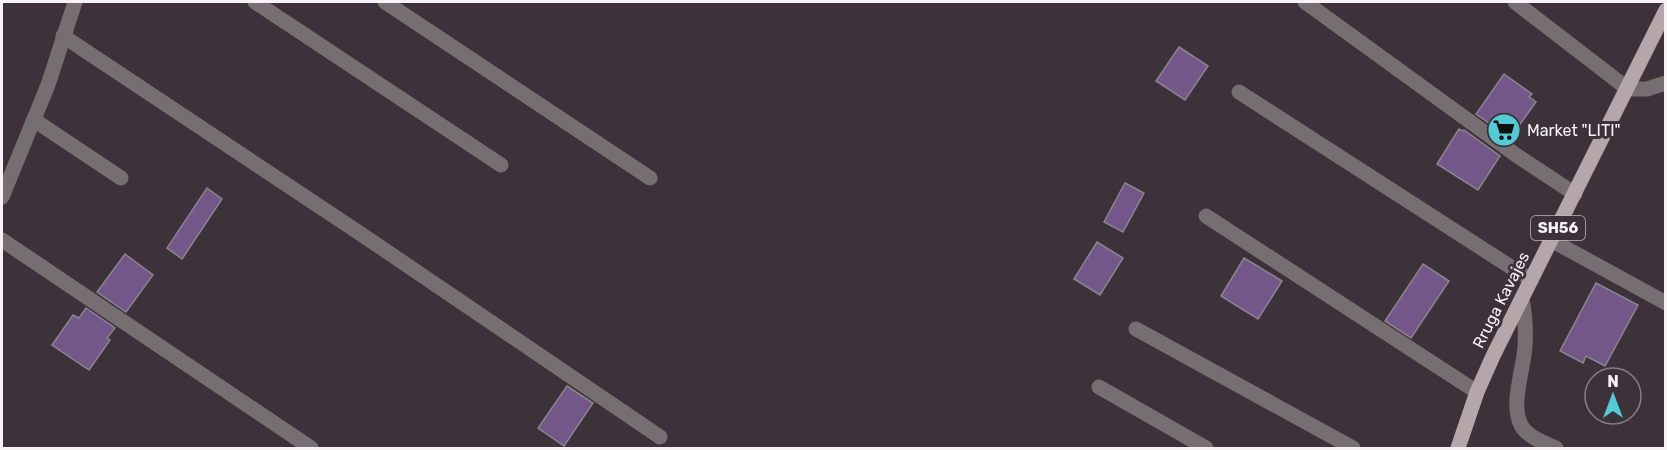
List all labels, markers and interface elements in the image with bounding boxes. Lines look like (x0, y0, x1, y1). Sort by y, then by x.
supermarket icon: Market "LITI" (1486, 112, 1522, 148)
place label: Market "LITI" (1527, 121, 1621, 140)
road number: SH56 (1531, 216, 1585, 240)
street label: Rruga Kavajes (1469, 249, 1533, 351)
north arrow (1583, 366, 1643, 426)
text: N (1607, 372, 1619, 391)

